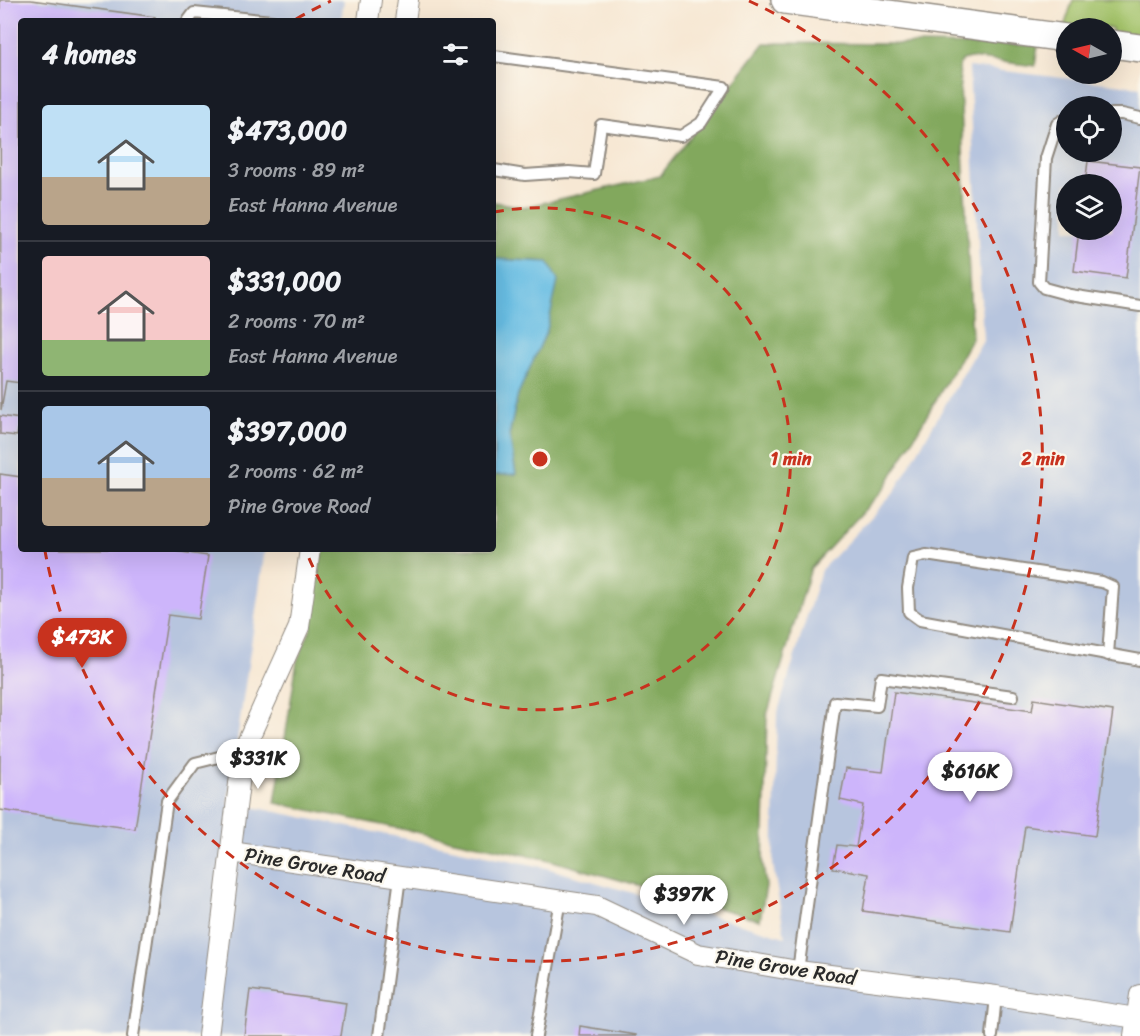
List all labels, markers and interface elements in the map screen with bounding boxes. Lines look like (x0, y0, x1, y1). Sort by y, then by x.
north arrow (1056, 18, 1122, 84)
map controls (1056, 18, 1122, 240)
text: 4 homes (42, 31, 136, 77)
icon: filters (439, 38, 472, 71)
button: locate (1056, 96, 1122, 162)
text: $473,000 (228, 107, 347, 153)
icon: home (90, 129, 162, 201)
text: 3 rooms · 89 m² (228, 153, 365, 188)
button: layers (1056, 174, 1122, 240)
text: East Hanna Avenue (228, 188, 397, 223)
text: $331,000 (228, 258, 342, 304)
icon: home (90, 280, 162, 352)
text: 2 rooms · 70 m² (228, 304, 365, 339)
text: East Hanna Avenue (228, 339, 397, 374)
text: $397,000 (228, 408, 347, 454)
icon: home (90, 430, 162, 502)
text: 1 min (771, 443, 812, 475)
text: 2 min (1020, 443, 1065, 475)
centre of rings (530, 449, 550, 469)
text: 2 rooms · 62 m² (228, 454, 364, 489)
text: Pine Grove Road (228, 489, 370, 524)
pin: $473K (40, 618, 124, 669)
text: $473K (52, 620, 112, 655)
pin: $331K (216, 739, 300, 790)
text: $331K (230, 741, 286, 776)
pin: $616K (928, 752, 1012, 803)
text: $616K (942, 754, 998, 789)
street label: Pine Grove Road (242, 837, 389, 894)
pin: $397K (642, 875, 726, 926)
text: $397K (654, 877, 714, 912)
street label: Pine Grove Road (713, 939, 860, 996)

